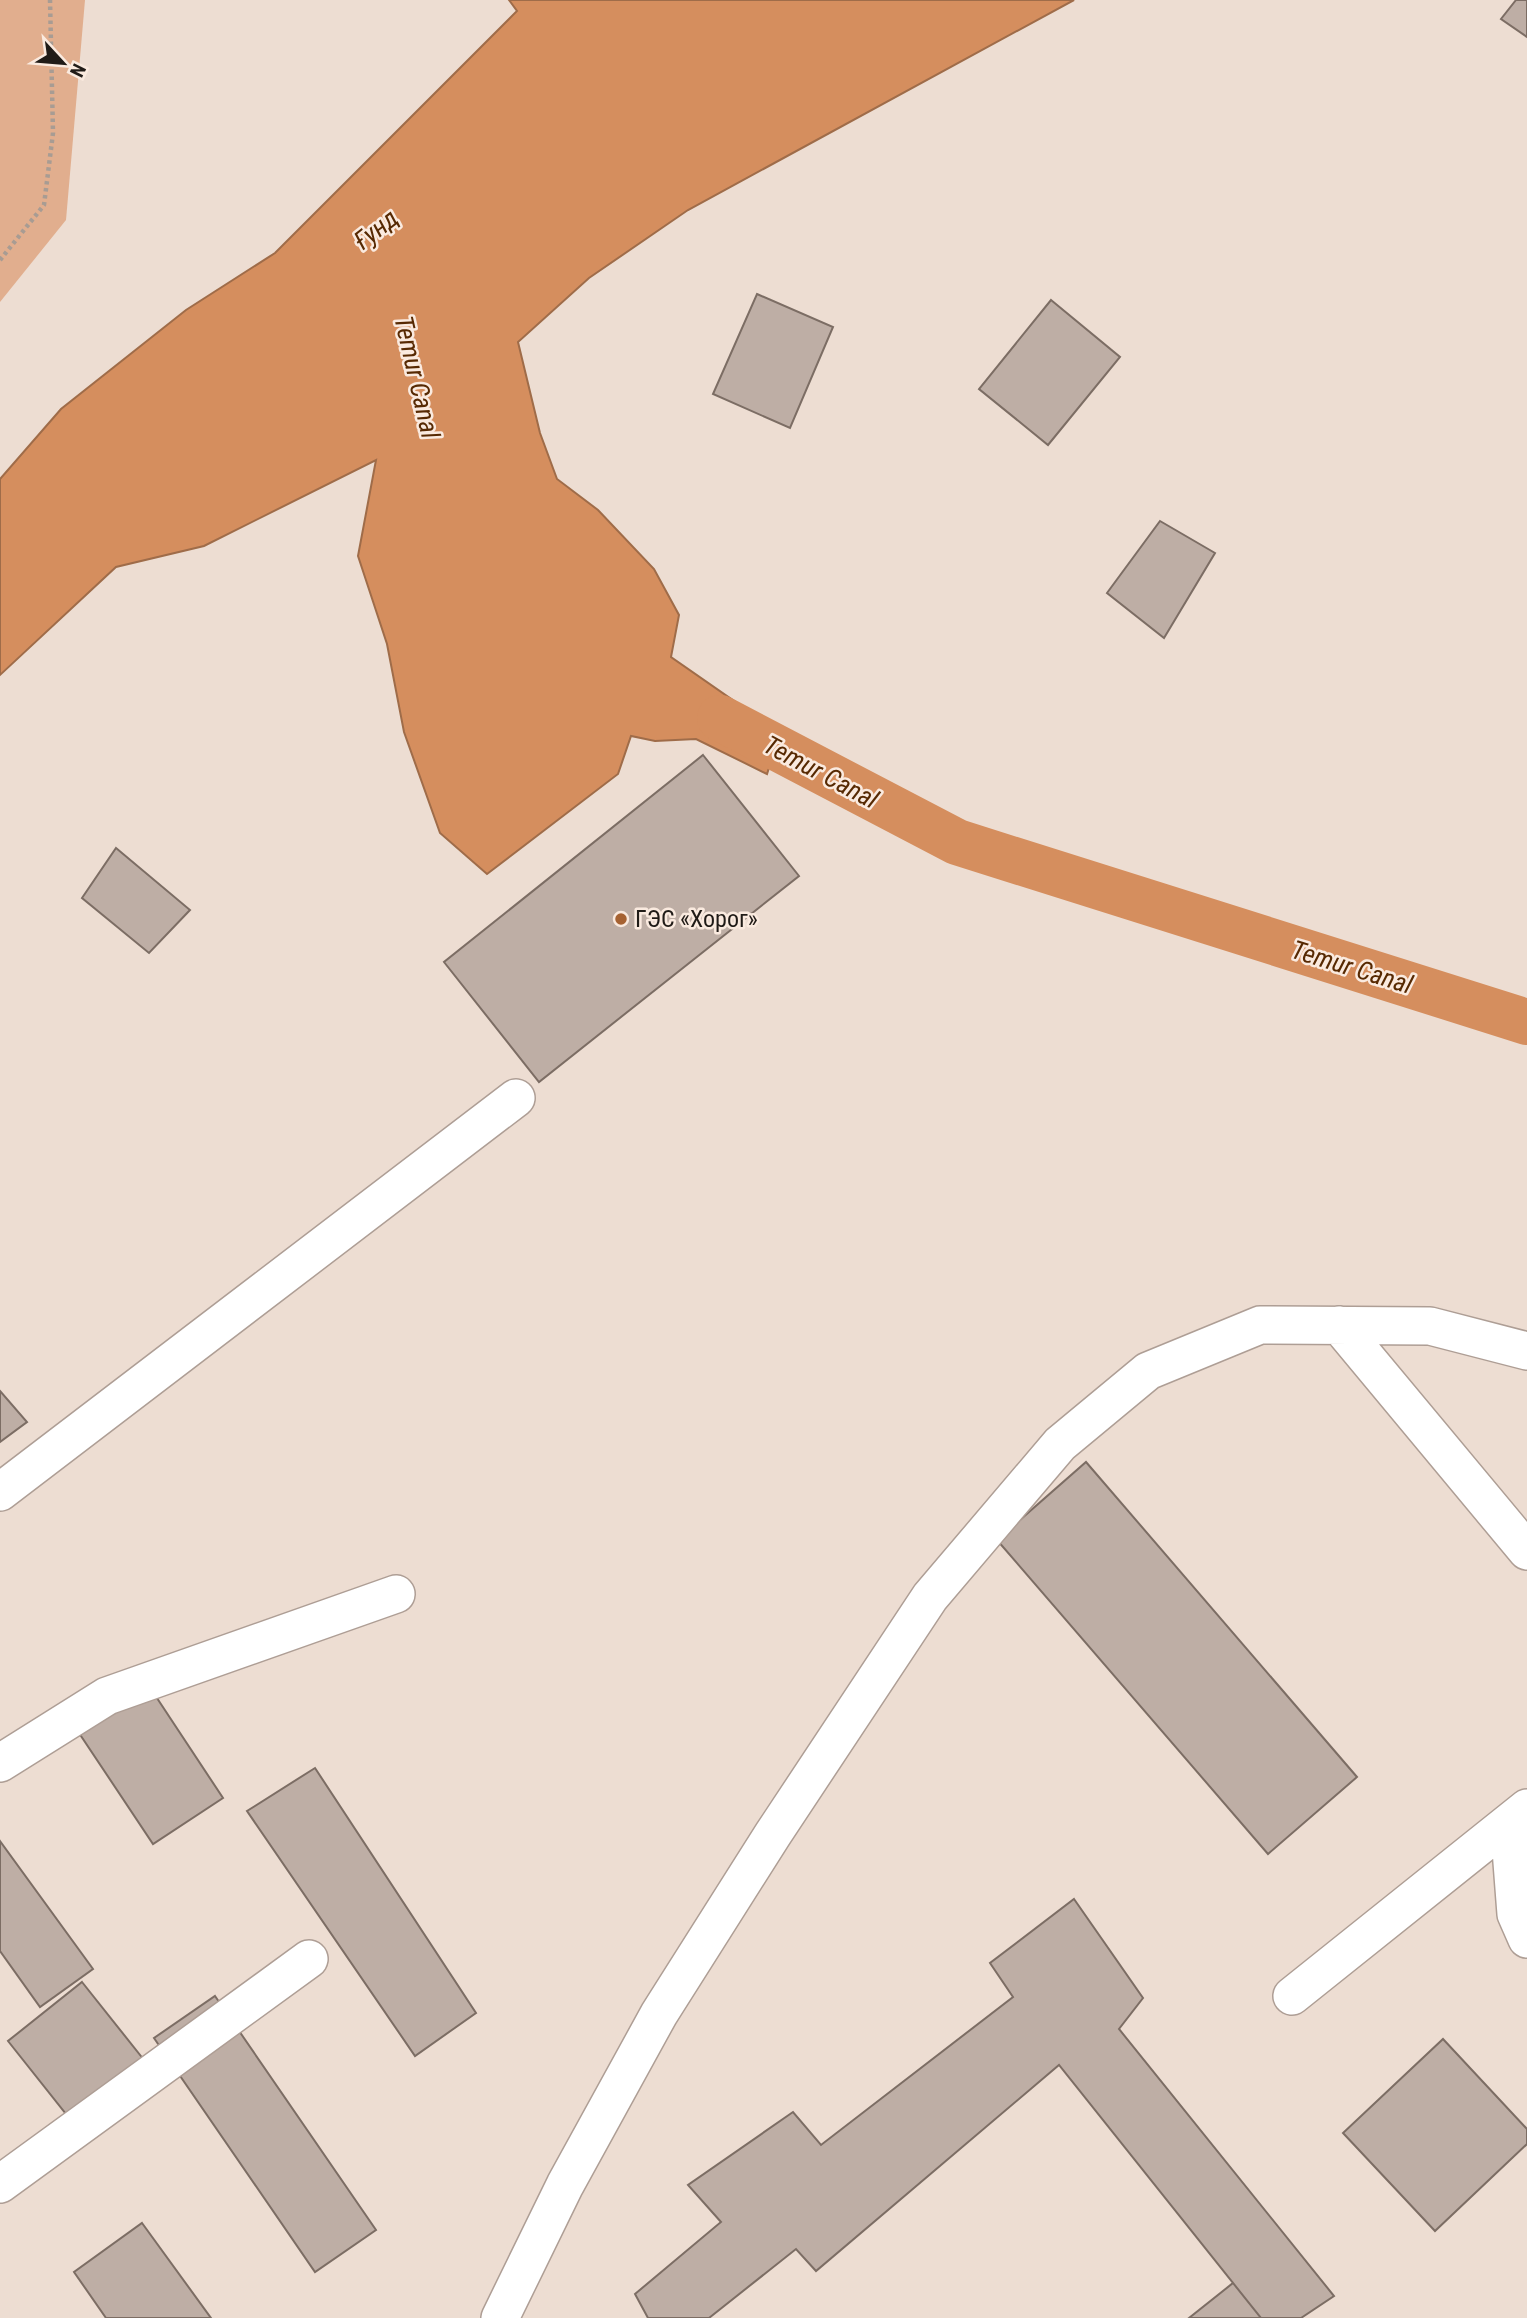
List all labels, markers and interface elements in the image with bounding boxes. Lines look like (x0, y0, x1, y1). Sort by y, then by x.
north arrow (28, 28, 98, 98)
text: N (65, 60, 91, 81)
water label: Ғунд (348, 203, 404, 255)
water label: Temur Canal (388, 313, 446, 442)
water label: Temur Canal (759, 729, 884, 815)
place label: ГЭС «Хорог» (635, 905, 758, 933)
marker: ГЭС «Хорог» (613, 911, 629, 927)
water label: Temur Canal (1288, 934, 1417, 1000)

